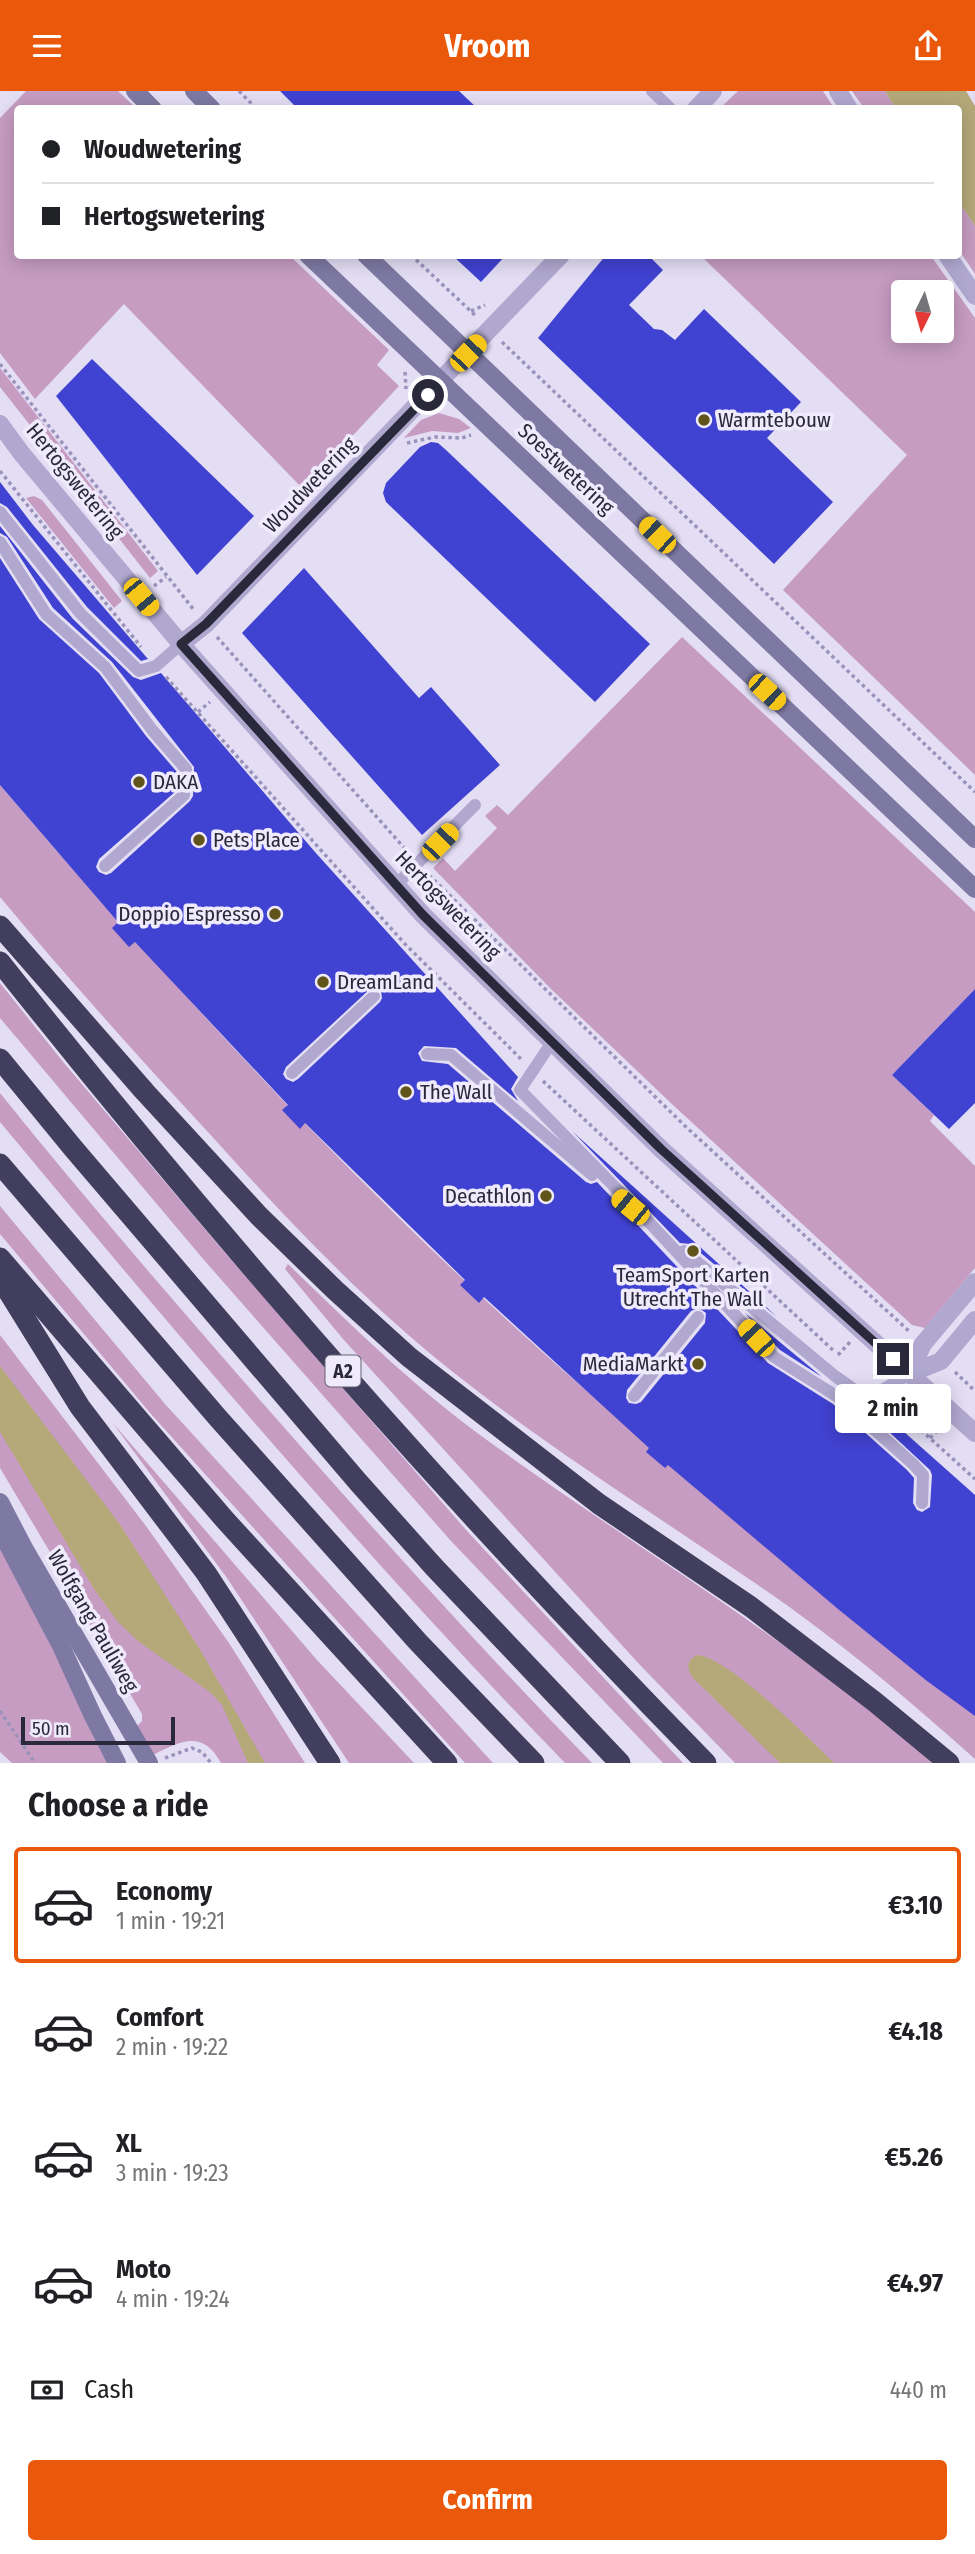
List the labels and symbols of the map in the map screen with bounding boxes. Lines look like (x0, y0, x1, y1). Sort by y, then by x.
north arrow (891, 280, 954, 343)
car (446, 331, 491, 375)
route start (412, 379, 444, 411)
place label: Warmtebouw (718, 407, 831, 433)
marker: Warmtebouw (696, 412, 712, 428)
street label: Hertogswetering (20, 418, 130, 544)
street label: Soestwetering (512, 418, 620, 520)
street label: Woudwetering (258, 431, 362, 538)
car (635, 513, 680, 557)
car (120, 574, 163, 620)
car (745, 670, 790, 714)
place label: DAKA (153, 769, 198, 795)
marker: DAKA (131, 774, 147, 790)
car (418, 820, 463, 864)
place label: Pets Place (213, 827, 300, 853)
marker: Pets Place (191, 832, 207, 848)
street label: Hertogswetering (390, 845, 506, 965)
place label: Doppio Espresso (118, 901, 261, 927)
marker: Doppio Espresso (267, 906, 283, 922)
place label: DreamLand (337, 969, 434, 995)
marker: DreamLand (315, 974, 331, 990)
place label: The Wall (420, 1079, 493, 1105)
marker: The Wall (398, 1084, 414, 1100)
place label: Decathlon (445, 1183, 532, 1209)
car (608, 1186, 653, 1228)
marker: Decathlon (538, 1188, 554, 1204)
marker: TeamSport Karten Utrecht The Wall (685, 1243, 701, 1259)
place label: TeamSport Karten Utrecht The Wall (616, 1262, 770, 1312)
car (734, 1315, 779, 1361)
route end (877, 1343, 909, 1375)
place label: MediaMarkt (583, 1351, 684, 1377)
road number: A2 (326, 1355, 360, 1387)
marker: MediaMarkt (690, 1356, 706, 1372)
callout: 2 min (835, 1383, 951, 1433)
street label: Wolfgang Pauliweg (42, 1545, 144, 1697)
scale bar (21, 1714, 175, 1746)

